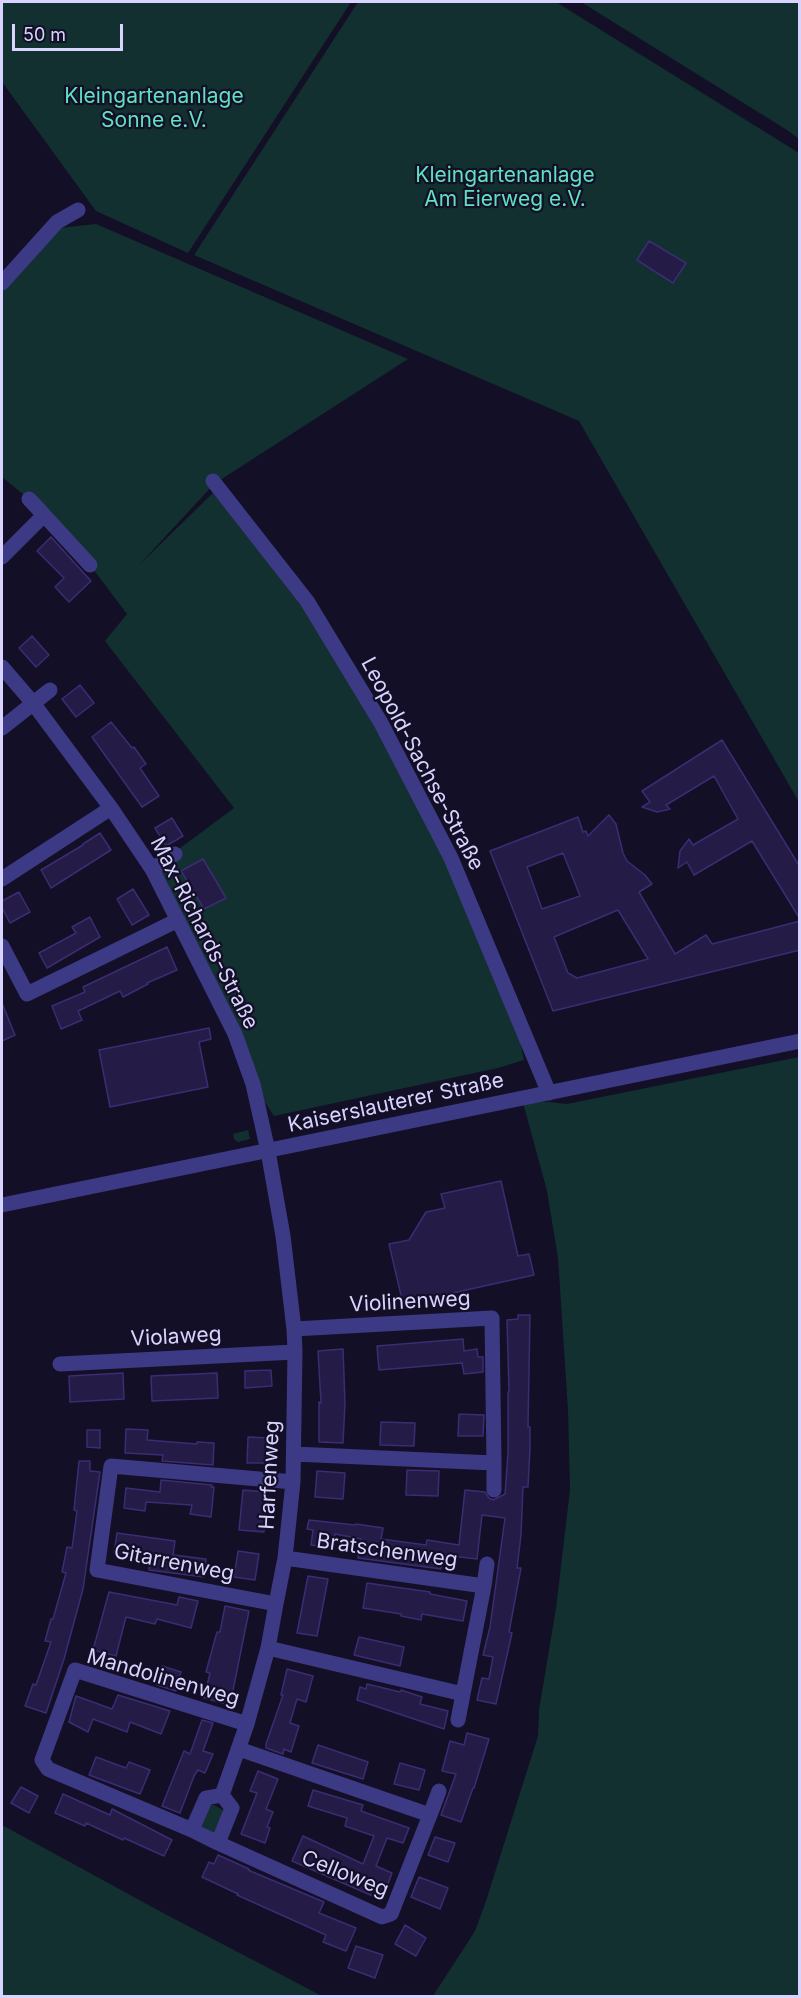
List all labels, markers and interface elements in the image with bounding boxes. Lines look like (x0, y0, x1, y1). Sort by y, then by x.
scale bar (15, 12, 126, 50)
text: 50 m (23, 24, 66, 45)
park label: Kleingartenanlage Sonne e.V. (64, 84, 244, 134)
park label: Kleingartenanlage Am Eierweg e.V. (415, 163, 595, 213)
street label: Leopold-Sachse-Straße (355, 653, 489, 875)
street label: Max-Richards-Straße (145, 833, 263, 1033)
street label: Kaiserslauterer Straße (286, 1068, 506, 1138)
street label: Violinenweg (349, 1286, 471, 1318)
street label: Violaweg (130, 1322, 222, 1352)
street label: Harfenweg (255, 1420, 285, 1530)
street label: Bratschenweg (315, 1529, 459, 1573)
street label: Gitarrenweg (112, 1539, 236, 1587)
street label: Mandolinenweg (84, 1644, 242, 1712)
street label: Celloweg (298, 1845, 392, 1903)

